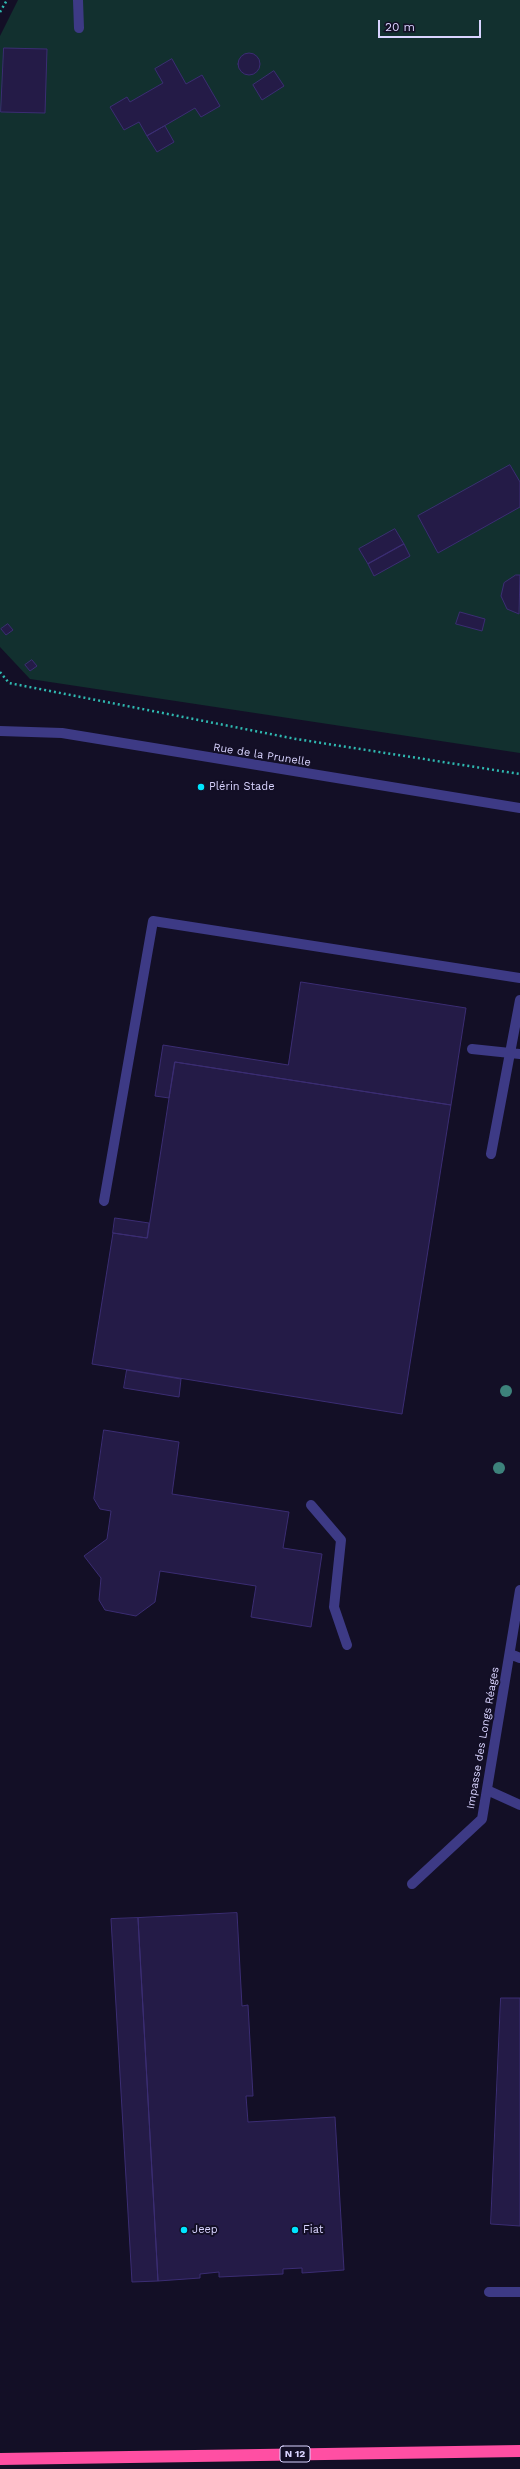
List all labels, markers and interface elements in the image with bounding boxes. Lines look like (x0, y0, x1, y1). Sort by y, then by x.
scale bar (380, 12, 483, 38)
text: 20 m (385, 20, 415, 34)
street label: Rue de la Prunelle (212, 741, 312, 769)
place label: Plérin Stade (209, 780, 275, 794)
marker: Plérin Stade (196, 782, 206, 792)
street label: Impasse des Longs Réages (464, 1666, 502, 1810)
place label: Jeep (192, 2223, 218, 2237)
place label: Fiat (303, 2223, 323, 2237)
marker: Jeep (179, 2225, 189, 2235)
marker: Fiat (290, 2225, 300, 2235)
road number: N 12 (280, 2446, 310, 2462)

